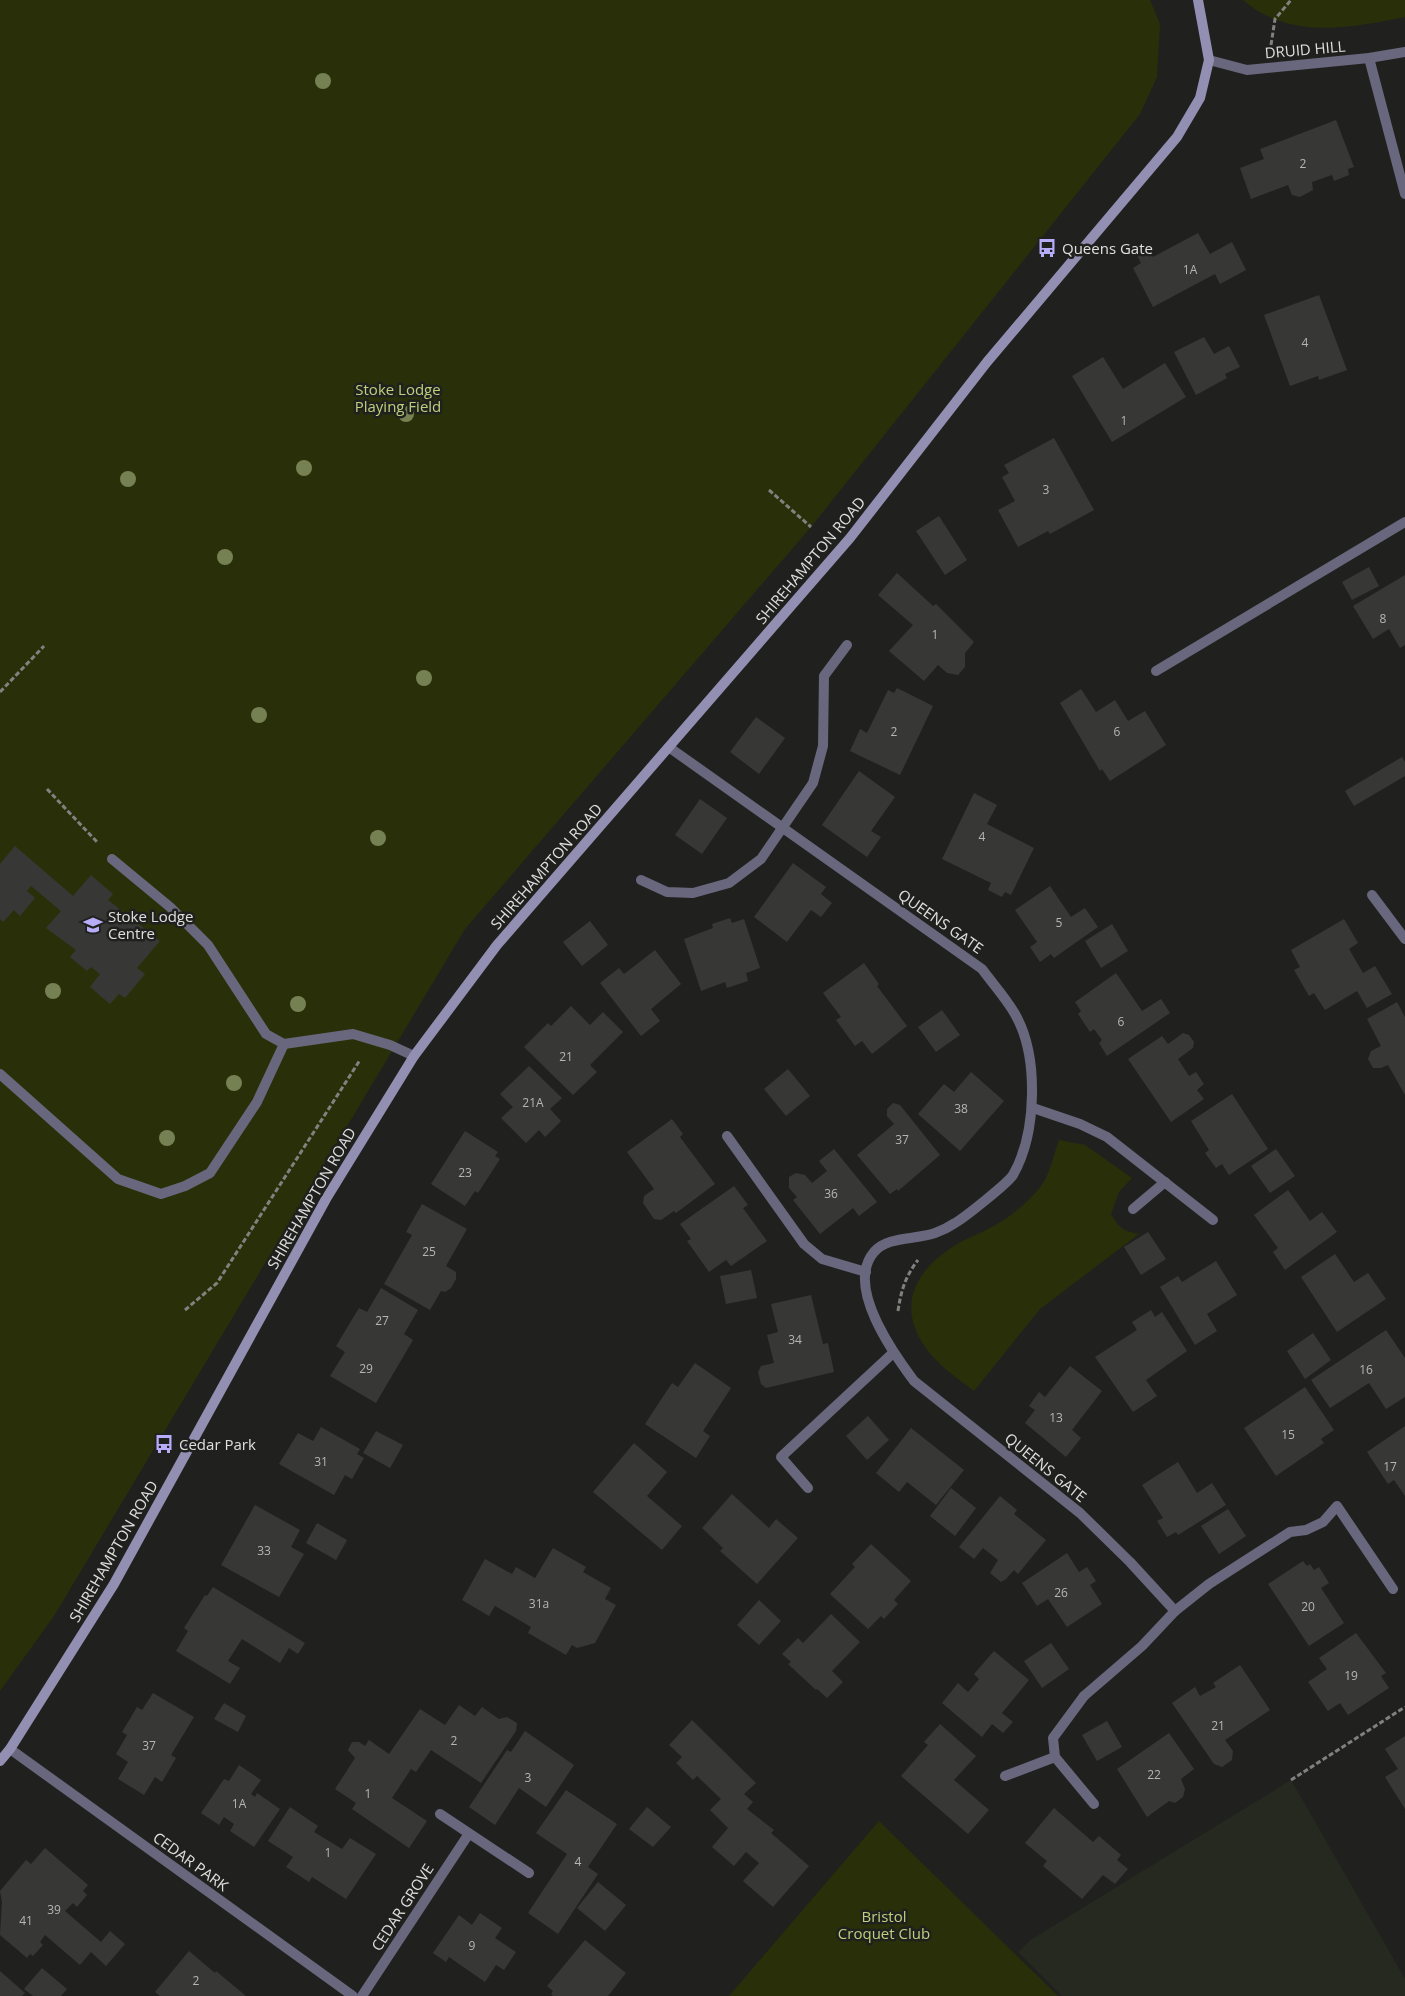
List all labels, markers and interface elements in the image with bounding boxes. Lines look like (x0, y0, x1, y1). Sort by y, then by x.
street label: DRUID HILL (1264, 35, 1346, 62)
house number: 2 (1300, 155, 1307, 172)
bus stop icon: Queens Gate (1036, 237, 1058, 259)
place label: Queens Gate (1062, 238, 1153, 258)
house number: 1A (1183, 261, 1198, 278)
house number: 4 (1302, 334, 1309, 351)
park label: Stoke Lodge Playing Field (355, 379, 441, 416)
house number: 1 (1121, 412, 1127, 429)
house number: 3 (1043, 481, 1050, 498)
street label: SHIREHAMPTON ROAD (751, 492, 869, 628)
house number: 8 (1380, 610, 1387, 627)
house number: 1 (932, 626, 938, 643)
house number: 2 (891, 723, 898, 740)
house number: 6 (1114, 723, 1121, 740)
street label: SHIREHAMPTON ROAD (486, 799, 606, 933)
house number: 4 (979, 828, 986, 845)
street label: QUEENS GATE (894, 884, 988, 958)
place label: Stoke Lodge Centre (108, 906, 193, 943)
school or university icon: Stoke Lodge Centre (82, 914, 104, 936)
house number: 5 (1056, 914, 1063, 931)
house number: 6 (1118, 1013, 1125, 1030)
house number: 21 (559, 1048, 573, 1065)
house number: 21A (522, 1094, 544, 1111)
house number: 38 (954, 1100, 968, 1117)
street label: SHIREHAMPTON ROAD (262, 1123, 360, 1273)
house number: 37 (895, 1131, 909, 1148)
house number: 23 (458, 1164, 472, 1181)
house number: 36 (824, 1185, 838, 1202)
house number: 25 (422, 1243, 436, 1260)
house number: 27 (375, 1312, 389, 1329)
house number: 34 (788, 1331, 802, 1348)
house number: 29 (359, 1360, 373, 1377)
house number: 16 (1359, 1361, 1373, 1378)
house number: 13 (1049, 1409, 1063, 1426)
house number: 15 (1281, 1426, 1295, 1443)
street label: QUEENS GATE (1001, 1428, 1091, 1506)
bus stop icon: Cedar Park (153, 1433, 175, 1455)
place label: Cedar Park (179, 1434, 256, 1454)
house number: 31 (314, 1453, 328, 1470)
house number: 17 (1383, 1458, 1397, 1475)
street label: SHIREHAMPTON ROAD (64, 1476, 162, 1626)
house number: 33 (257, 1542, 271, 1559)
house number: 26 (1054, 1584, 1068, 1601)
house number: 31a (529, 1595, 549, 1612)
house number: 20 (1301, 1598, 1315, 1615)
house number: 19 (1344, 1667, 1358, 1684)
house number: 21 (1211, 1717, 1225, 1734)
house number: 2 (451, 1732, 458, 1749)
house number: 37 (142, 1737, 156, 1754)
house number: 22 (1147, 1766, 1161, 1783)
house number: 3 (525, 1769, 532, 1786)
house number: 1 (365, 1785, 371, 1802)
house number: 1A (232, 1795, 247, 1812)
street label: CEDAR PARK (149, 1827, 233, 1896)
house number: 1 (325, 1844, 331, 1861)
house number: 4 (575, 1853, 582, 1870)
street label: CEDAR GROVE (366, 1859, 438, 1955)
house number: 39 (47, 1901, 61, 1918)
park label: Bristol Croquet Club (838, 1906, 930, 1943)
house number: 41 (19, 1912, 33, 1929)
house number: 9 (469, 1937, 476, 1954)
house number: 2 (193, 1972, 200, 1989)

